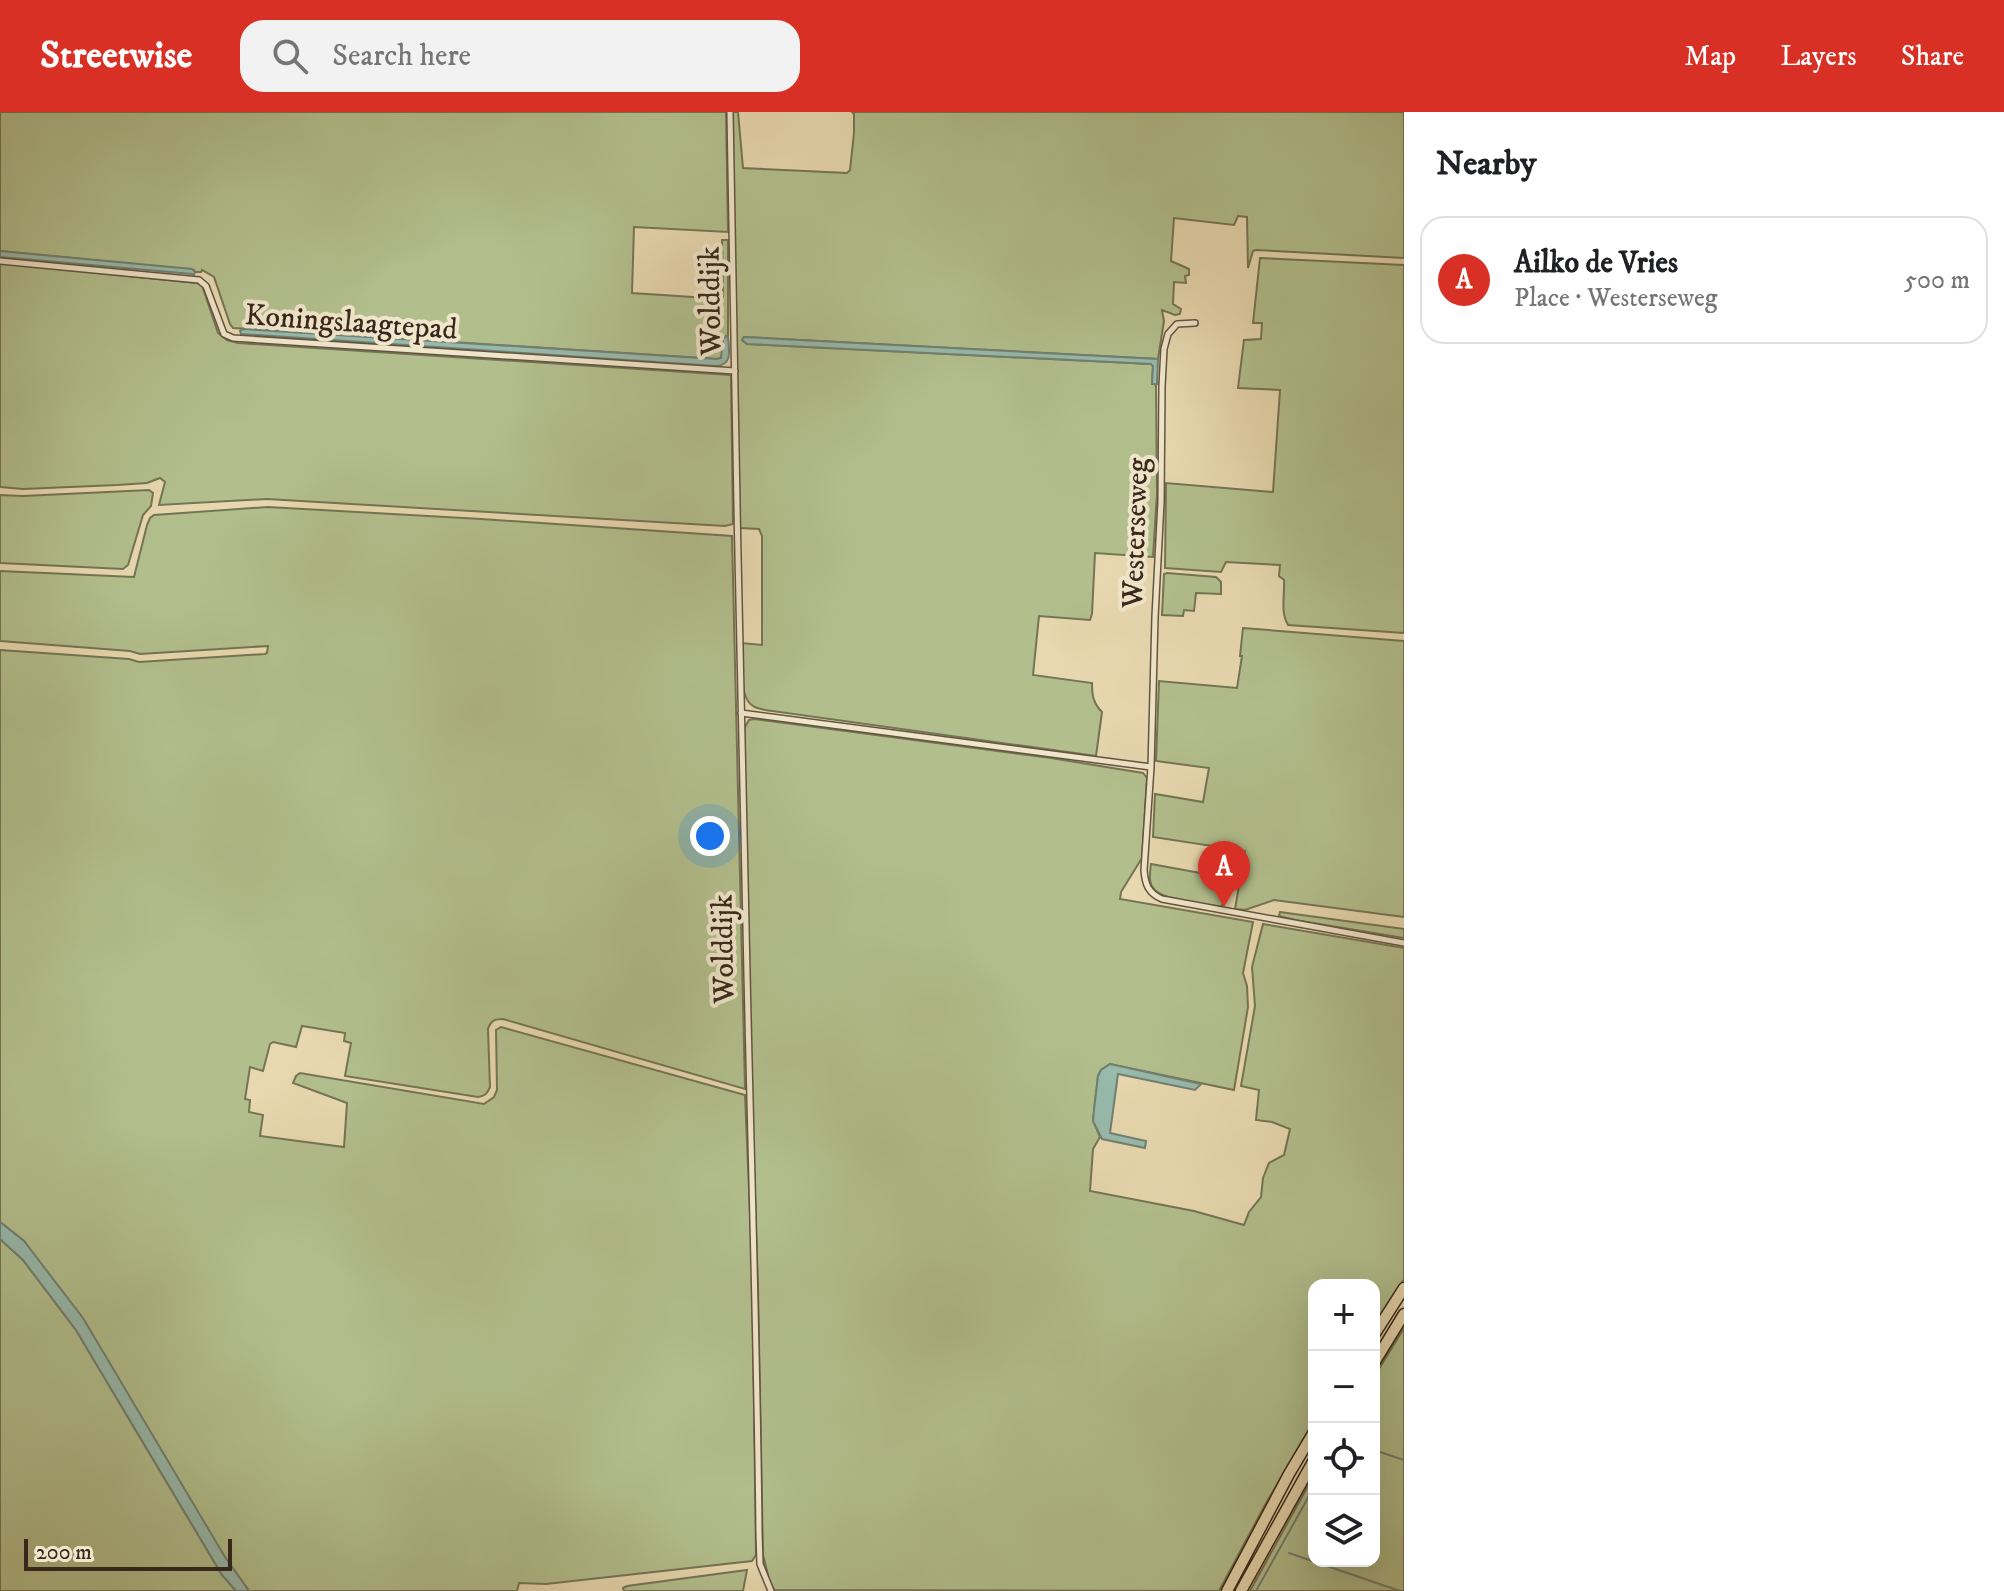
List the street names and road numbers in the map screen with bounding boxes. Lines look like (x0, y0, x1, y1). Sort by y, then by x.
street label: Wolddijk (692, 246, 730, 357)
street label: Koningslaagtepad (243, 297, 459, 349)
street label: Westerseweg (1115, 457, 1157, 610)
street label: Wolddijk (705, 894, 743, 1005)

